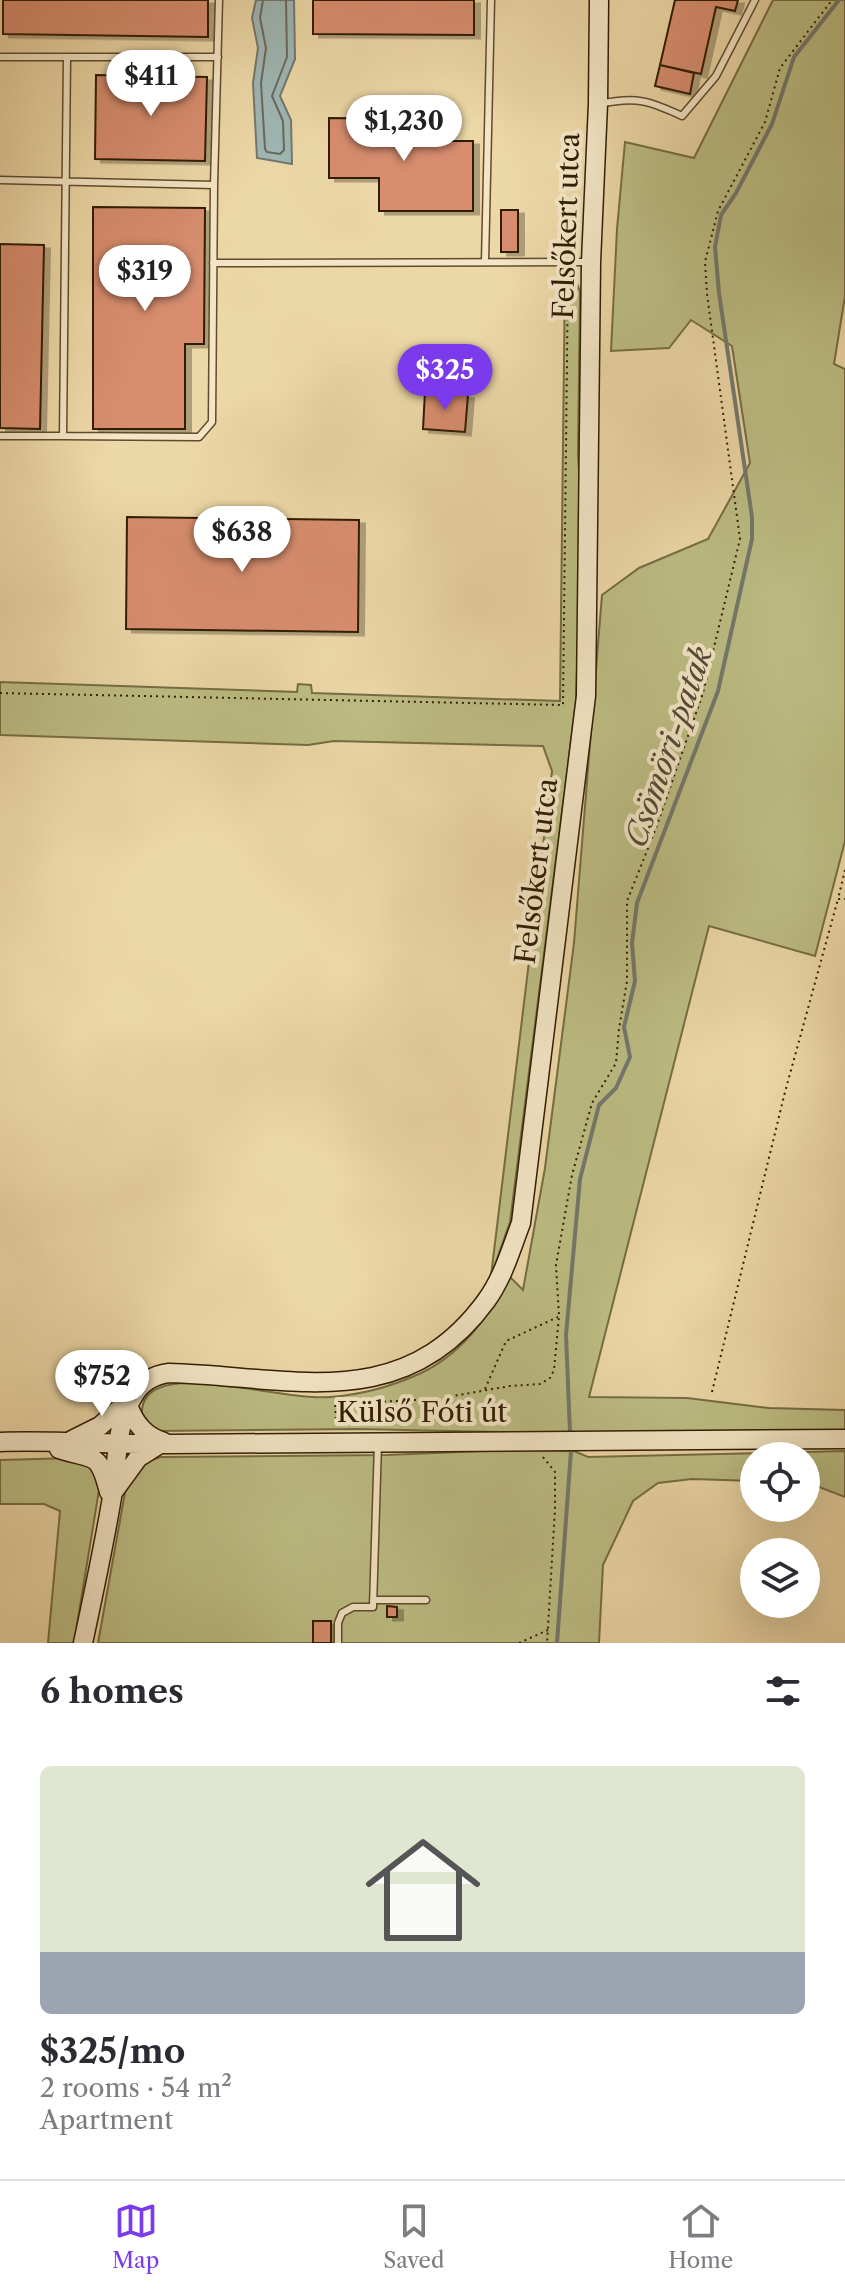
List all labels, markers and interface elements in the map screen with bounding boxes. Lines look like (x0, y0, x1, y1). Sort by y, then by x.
pin: $411 (104, 50, 198, 118)
text: $411 (124, 60, 178, 92)
pin: $1,230 (339, 95, 469, 163)
text: $1,230 (364, 105, 444, 137)
street label: Felsőkert utca (546, 132, 586, 320)
pin: $319 (98, 245, 192, 313)
text: $319 (117, 255, 173, 287)
pin: $325 (398, 344, 492, 412)
text: $325 (416, 354, 474, 386)
pin: $638 (195, 506, 289, 574)
text: $638 (212, 516, 272, 548)
water label: Csömöri-patak (617, 642, 720, 852)
street label: Felsőkert utca (508, 776, 564, 966)
pin: $752 (55, 1350, 149, 1418)
text: $752 (73, 1360, 131, 1392)
street label: Külső Fóti út (337, 1395, 507, 1429)
map controls (740, 1442, 820, 1618)
button: locate (740, 1442, 820, 1522)
button: layers (740, 1538, 820, 1618)
icon: filters (761, 1669, 805, 1713)
text: 6 homes (40, 1670, 184, 1712)
icon: home (351, 1818, 495, 1962)
text: $325/mo (40, 2030, 185, 2072)
text: 2 rooms · 54 m² (40, 2072, 232, 2104)
text: Apartment (40, 2104, 173, 2136)
tab: Map (112, 2199, 159, 2274)
tab: Saved (383, 2199, 444, 2274)
tab: Home (668, 2199, 733, 2274)

